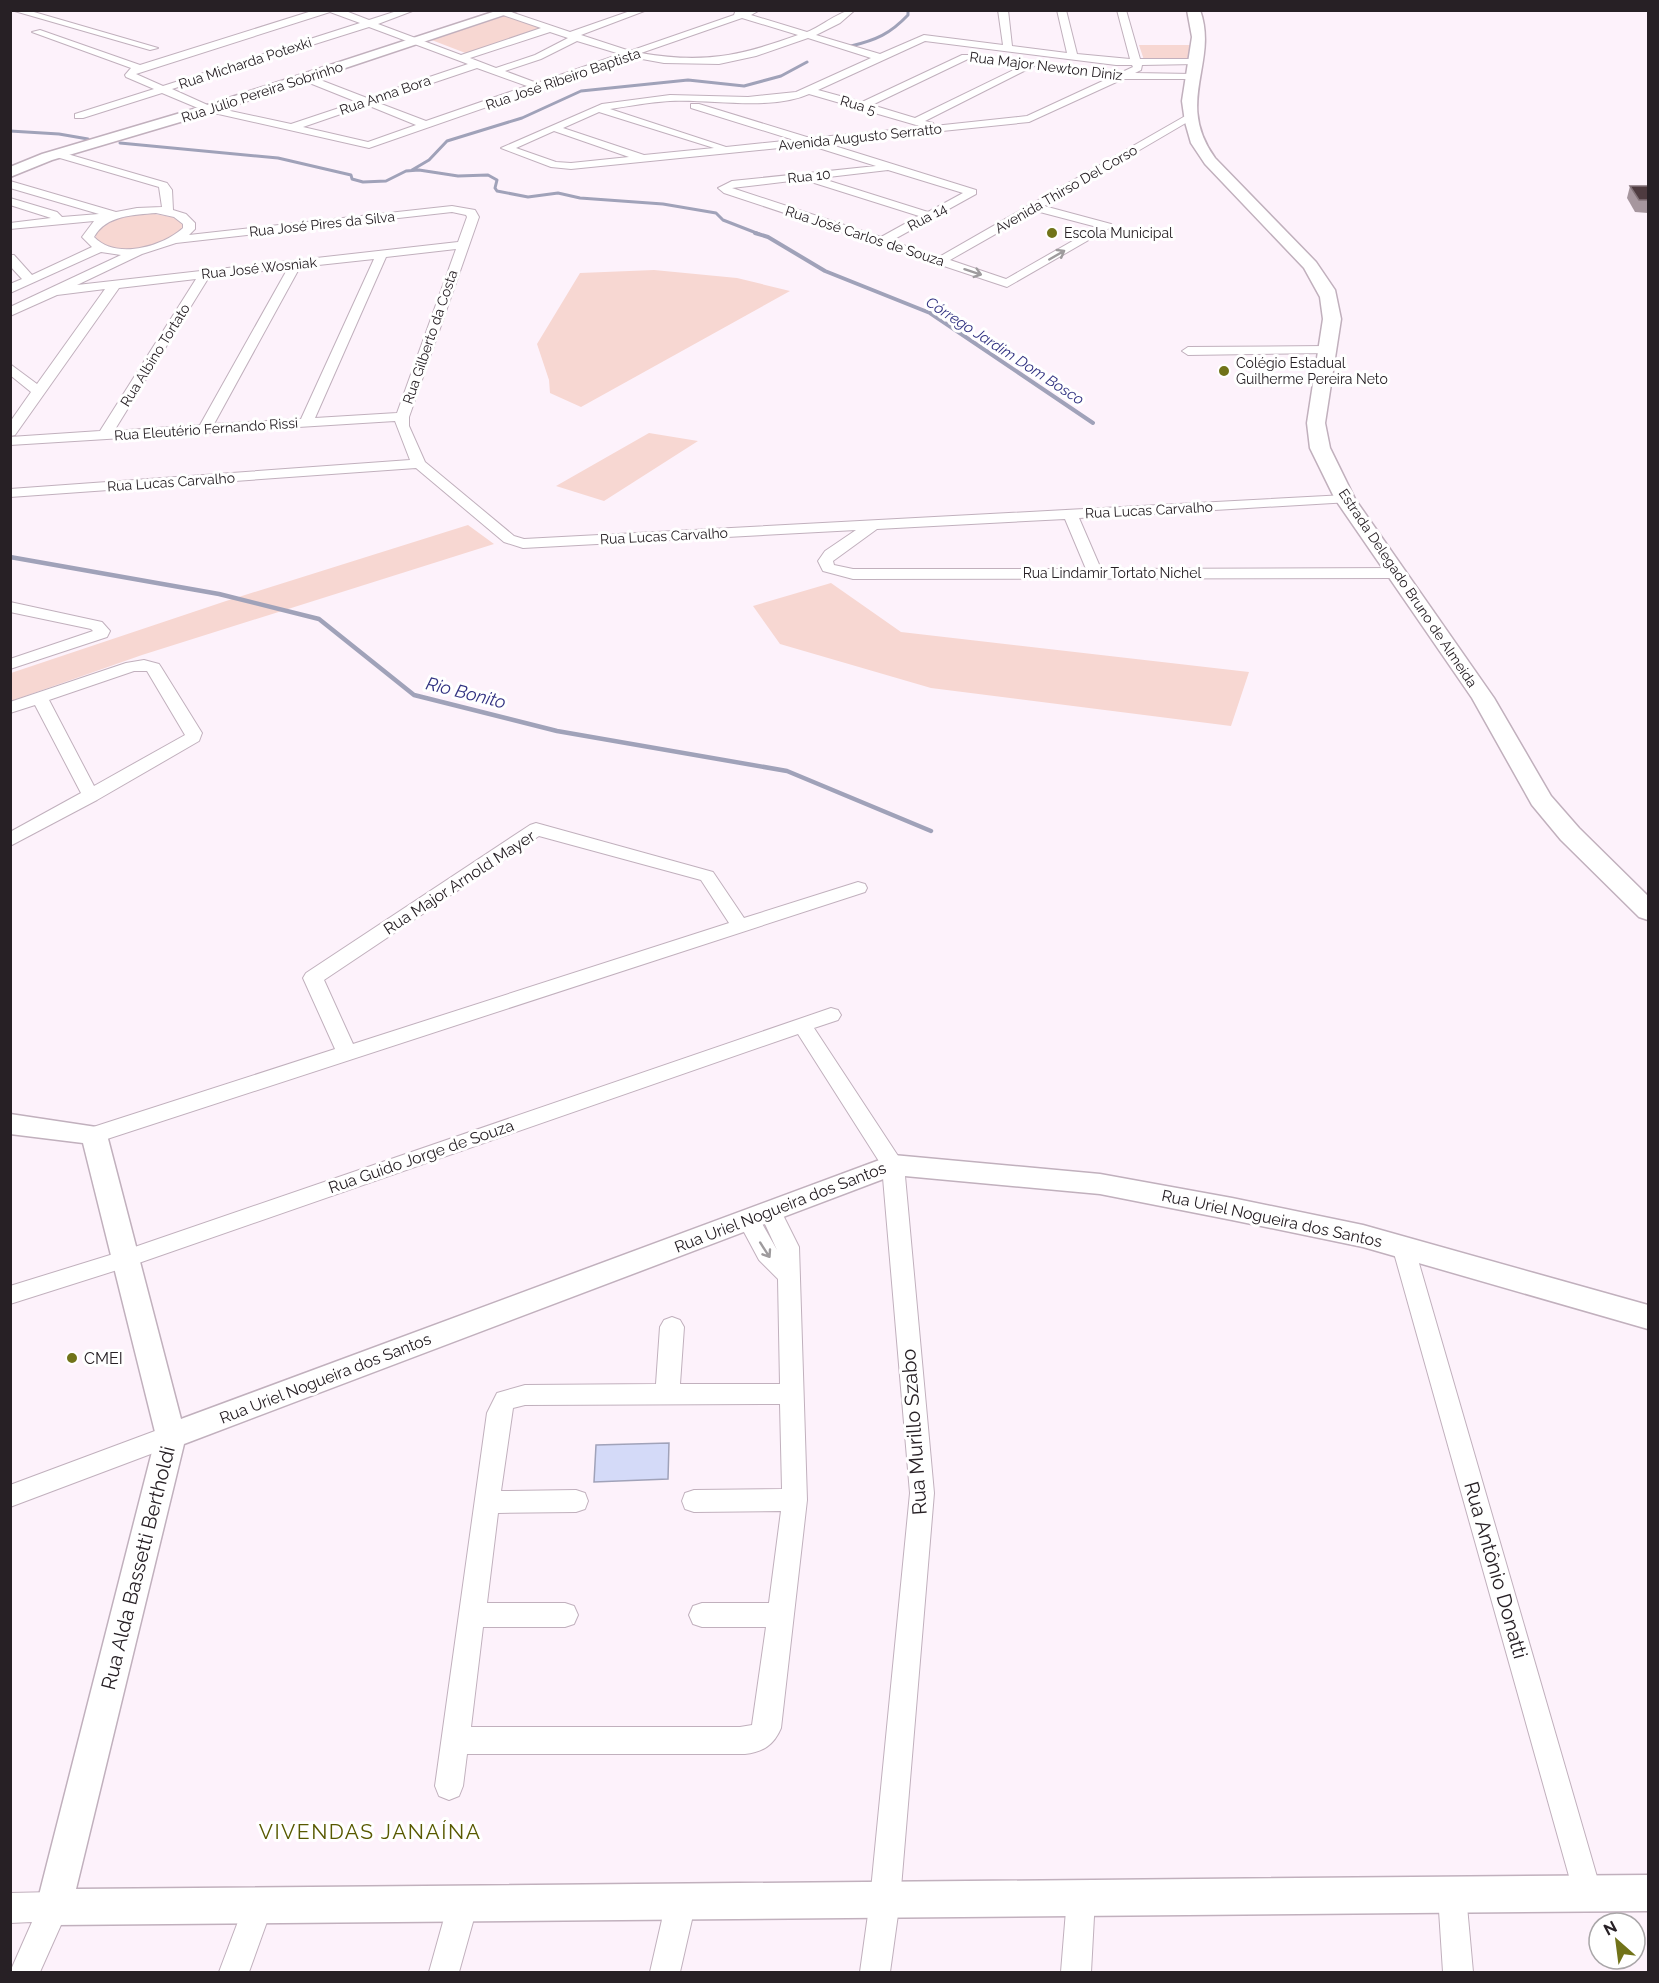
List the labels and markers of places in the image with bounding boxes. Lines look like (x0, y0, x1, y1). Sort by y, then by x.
place label: Escola Municipal (1064, 225, 1173, 241)
marker: Escola Municipal (1045, 226, 1059, 240)
place label: Colégio Estadual Guilherme Pereira Neto (1236, 355, 1388, 387)
marker: Colégio Estadual Guilherme Pereira Neto (1217, 364, 1231, 378)
place label: CMEI (84, 1349, 123, 1368)
marker: CMEI (65, 1351, 79, 1365)

